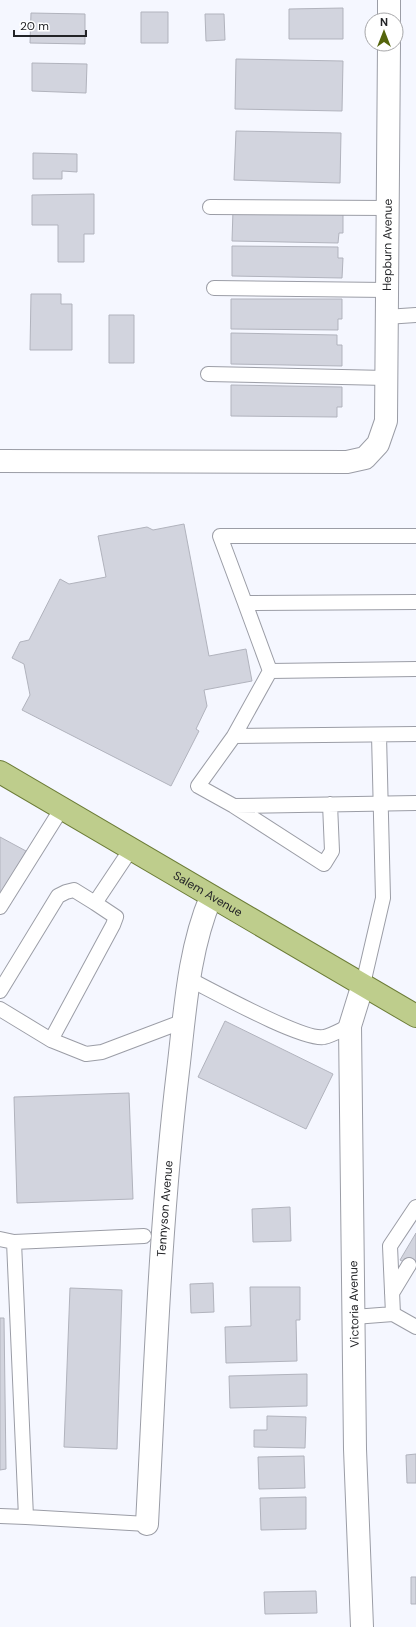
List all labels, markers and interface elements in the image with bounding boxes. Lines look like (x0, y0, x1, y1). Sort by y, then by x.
scale bar (14, 12, 86, 38)
north arrow (364, 12, 404, 52)
text: N (380, 15, 388, 29)
text: 20 m (20, 18, 49, 34)
street label: Hepburn Avenue (379, 199, 396, 291)
street label: Salem Avenue (170, 867, 246, 921)
street label: Tennyson Avenue (153, 1160, 177, 1257)
street label: Victoria Avenue (345, 1260, 363, 1348)

